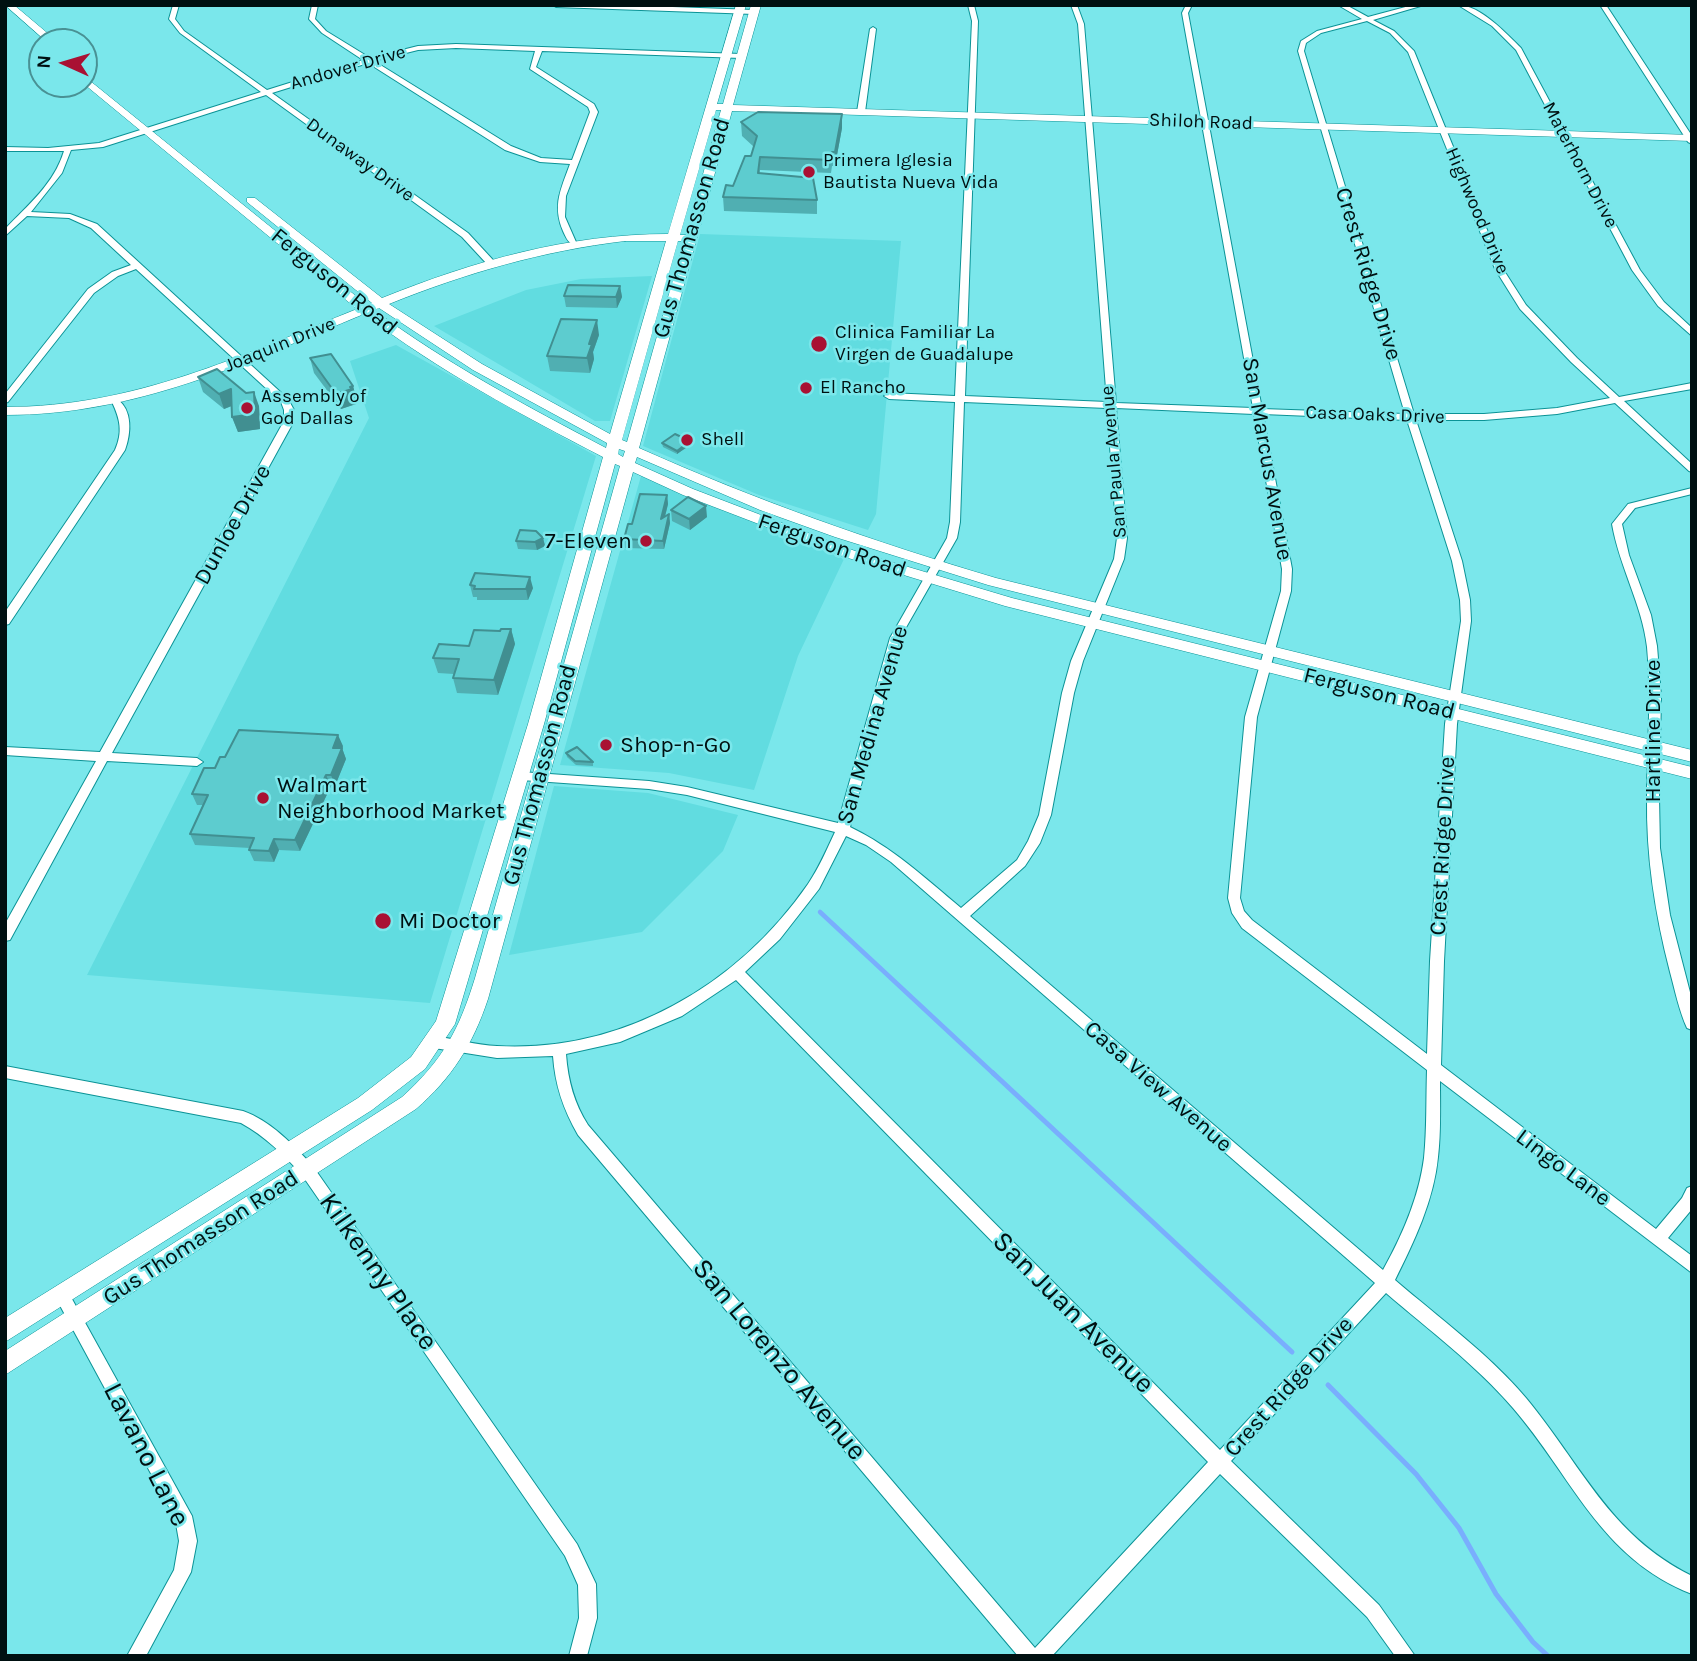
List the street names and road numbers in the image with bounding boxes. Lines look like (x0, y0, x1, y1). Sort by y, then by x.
street label: Andover Drive (288, 41, 408, 95)
street label: Materhorn Drive (1537, 98, 1623, 232)
street label: Shiloh Road (1149, 109, 1253, 135)
street label: Dunaway Drive (302, 113, 418, 207)
street label: Gus Thomasson Road (647, 115, 737, 341)
street label: Highwood Drive (1440, 144, 1514, 278)
street label: Crest Ridge Drive (1329, 184, 1407, 364)
street label: Ferguson Road (265, 222, 403, 342)
street label: Joaquin Drive (221, 312, 339, 378)
street label: San Marcus Avenue (1236, 355, 1298, 563)
street label: San Paula Avenue (1096, 385, 1132, 539)
street label: Casa Oaks Drive (1305, 401, 1445, 429)
street label: Dunloe Drive (189, 460, 277, 590)
street label: Ferguson Road (754, 508, 910, 584)
street label: San Medina Avenue (831, 622, 915, 828)
street label: Hartline Drive (1639, 659, 1667, 803)
street label: Gus Thomasson Road (497, 662, 583, 888)
street label: Ferguson Road (1300, 662, 1458, 726)
street label: Crest Ridge Drive (1425, 756, 1461, 936)
street label: Casa View Avenue (1079, 1015, 1237, 1159)
street label: Lingo Lane (1510, 1123, 1616, 1213)
street label: Gus Thomasson Road (98, 1164, 304, 1312)
street label: Kilkenny Place (311, 1187, 445, 1357)
street label: San Juan Avenue (985, 1225, 1161, 1401)
street label: San Lorenzo Avenue (685, 1252, 873, 1468)
street label: Crest Ridge Drive (1219, 1311, 1359, 1463)
street label: Lavano Lane (95, 1378, 197, 1532)

